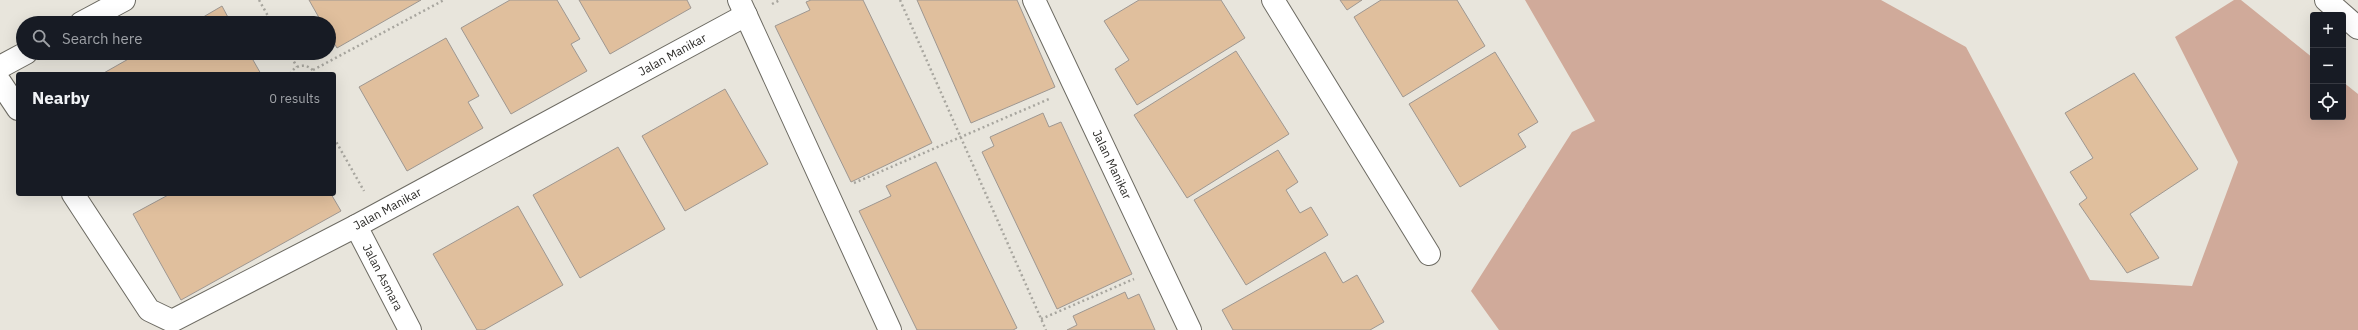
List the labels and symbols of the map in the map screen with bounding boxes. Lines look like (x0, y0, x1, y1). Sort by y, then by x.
street label: Jalan Manikar (636, 30, 709, 79)
street label: Jalan Manikar (1089, 127, 1135, 202)
street label: Jalan Manikar (351, 184, 424, 233)
street label: Jalan Asmara (360, 241, 407, 314)

